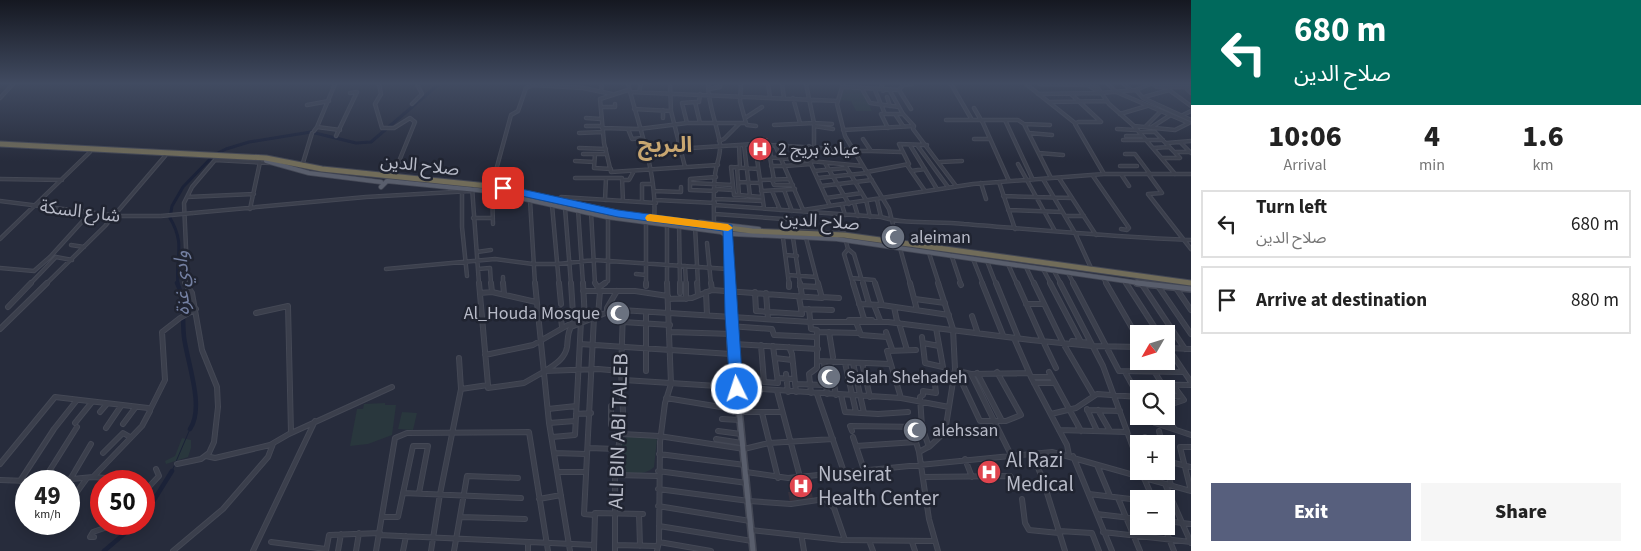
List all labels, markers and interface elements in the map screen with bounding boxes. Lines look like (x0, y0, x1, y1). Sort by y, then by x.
text: 680 m (1294, 5, 1386, 55)
icon: left (1211, 20, 1276, 85)
text: صلاح الدين (1294, 58, 1391, 90)
text: 10:06 (1268, 115, 1342, 158)
text: 4 (1424, 115, 1440, 158)
text: 1.6 (1522, 115, 1564, 158)
district label: البريج (638, 129, 692, 161)
hospital icon: عيادة بريج 2 (747, 136, 773, 162)
place label: عيادة بريج 2 (778, 137, 860, 162)
street label: صلاح الدين (379, 149, 461, 182)
text: Arrival (1284, 154, 1327, 176)
text: min (1419, 154, 1445, 176)
text: km (1532, 154, 1554, 176)
pin (482, 167, 524, 209)
icon: arrive (489, 174, 517, 202)
street label: شارع السكة (38, 194, 122, 230)
text: Turn left (1256, 194, 1327, 221)
street label: صلاح الدين (780, 206, 860, 237)
icon: left (1213, 210, 1241, 238)
text: 680 m (1571, 211, 1619, 238)
mosque icon: aleiman (880, 224, 906, 250)
place label: aleiman (910, 225, 971, 250)
text: صلاح الدين (1256, 227, 1326, 249)
water label: وادي غزة (168, 250, 198, 316)
icon: arrive (1213, 286, 1241, 314)
text: Arrive at destination (1256, 287, 1427, 314)
text: 880 m (1571, 287, 1619, 314)
mosque icon: Al_Houda Mosque (605, 300, 631, 326)
place label: Al_Houda Mosque (464, 301, 600, 326)
north arrow (1130, 325, 1175, 370)
map controls (1130, 325, 1175, 535)
street label: ALI BIN ABI TALEB (600, 353, 636, 509)
position arrow (710, 362, 762, 414)
mosque icon: Salah Shehadeh (816, 364, 842, 390)
place label: Salah Shehadeh (846, 365, 968, 390)
button: search (1130, 380, 1175, 425)
mosque icon: alehssan (902, 417, 928, 443)
place label: alehssan (932, 418, 998, 443)
button: + (1130, 435, 1175, 480)
place label: Al Razi Medical (1006, 445, 1074, 499)
place label: Nuseirat Health Center (818, 459, 940, 513)
hospital icon: Al Razi Medical (976, 459, 1002, 485)
speed limit sign: 50 (90, 470, 155, 535)
hospital icon: Nuseirat Health Center (788, 473, 814, 499)
text: 49 (34, 478, 61, 514)
button: Exit (1211, 483, 1411, 541)
button: Share (1421, 483, 1621, 541)
button: − (1130, 490, 1175, 535)
text: km/h (34, 506, 61, 523)

